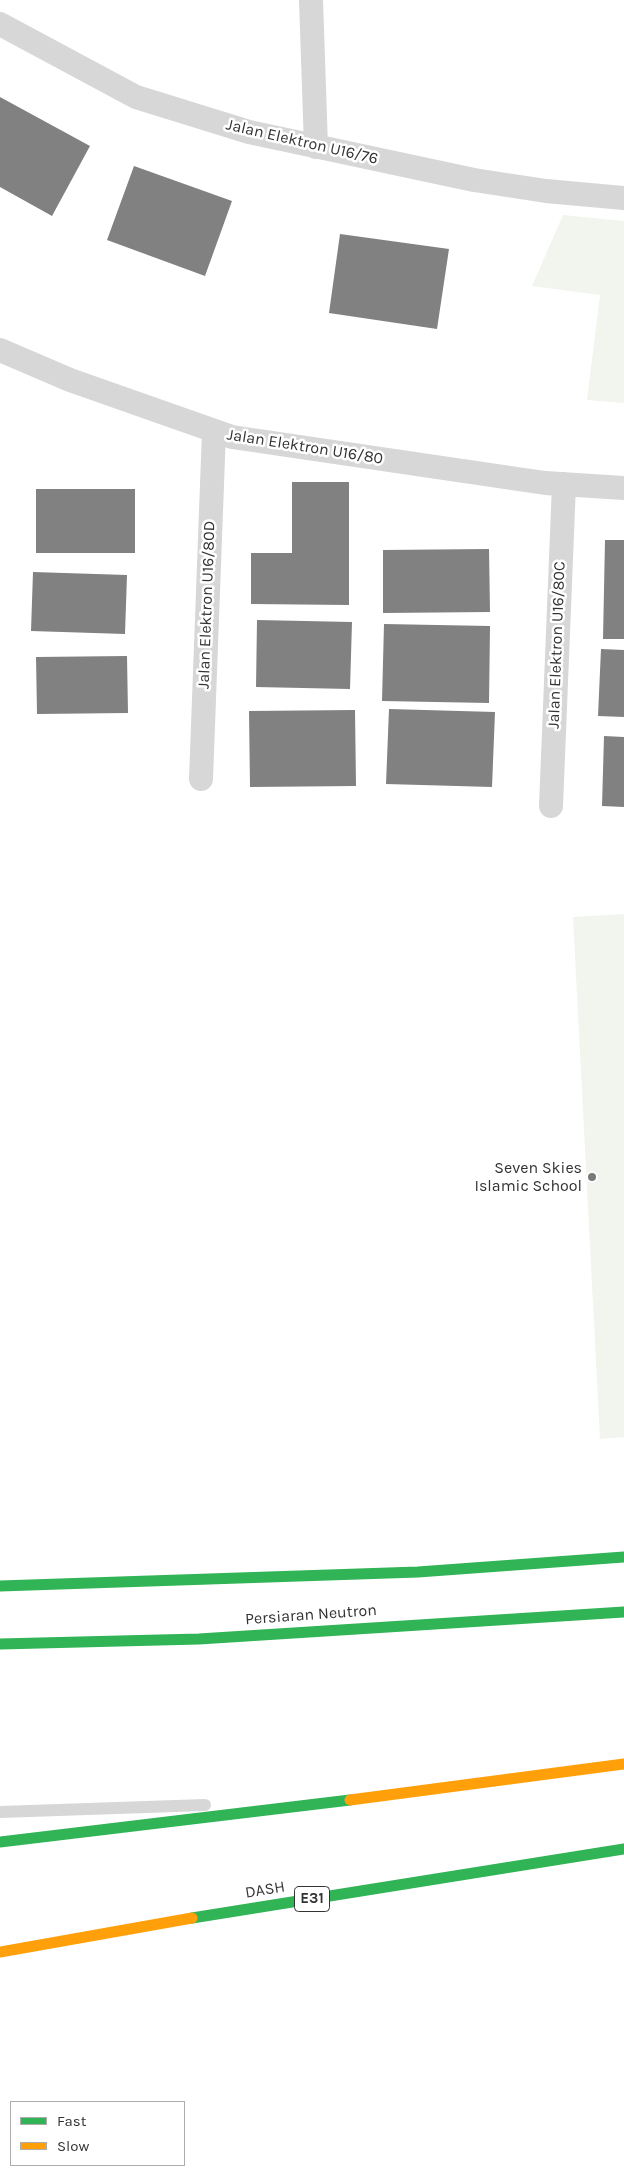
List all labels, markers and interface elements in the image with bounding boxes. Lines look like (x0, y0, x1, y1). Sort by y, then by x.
street label: Jalan Elektron U16/76 (224, 115, 380, 169)
street label: Jalan Elektron U16/80 (226, 425, 384, 469)
street label: Jalan Elektron U16/80D (194, 521, 220, 689)
street label: Jalan Elektron U16/80C (544, 561, 570, 729)
place label: Seven Skies Islamic School (474, 1158, 582, 1196)
marker: Seven Skies Islamic School (586, 1171, 598, 1183)
street label: Persiaran Neutron (245, 1601, 377, 1629)
street label: DASH (244, 1877, 286, 1903)
road number: E31 (294, 1886, 330, 1912)
legend (10, 2101, 185, 2166)
text: Fast (57, 2112, 86, 2130)
text: Slow (57, 2137, 89, 2155)

